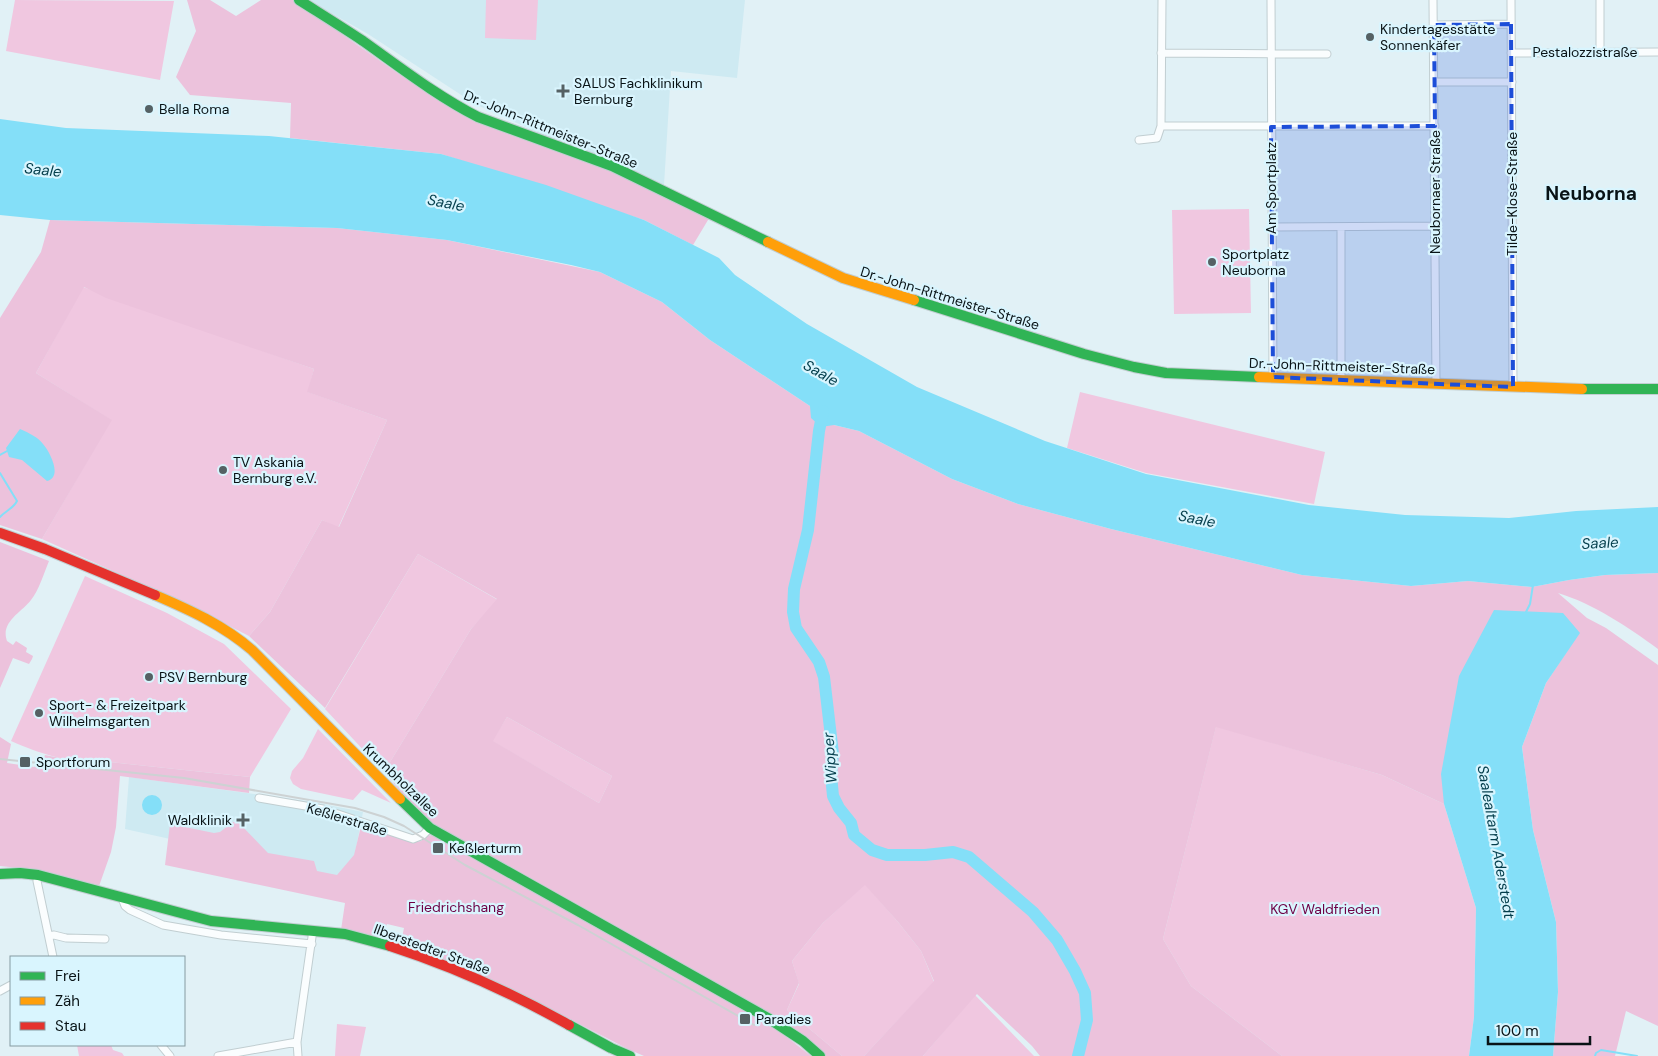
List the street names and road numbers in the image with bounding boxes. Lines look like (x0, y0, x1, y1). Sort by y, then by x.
street label: Pestalozzistraße (1532, 43, 1638, 61)
street label: Dr.-John-Rittmeister-Straße (461, 86, 641, 172)
street label: Neubornaer Straße (1426, 130, 1444, 254)
street label: Tilde-Klose-Straße (1503, 132, 1521, 256)
street label: Am Sportplatz (1262, 142, 1280, 234)
street label: Dr.-John-Rittmeister-Straße (858, 262, 1042, 334)
street label: Dr.-John-Rittmeister-Straße (1249, 354, 1435, 378)
street label: Krumbholzallee (359, 739, 443, 821)
street label: Keßlerstraße (305, 798, 389, 840)
street label: Ilberstedter Straße (371, 920, 493, 978)

